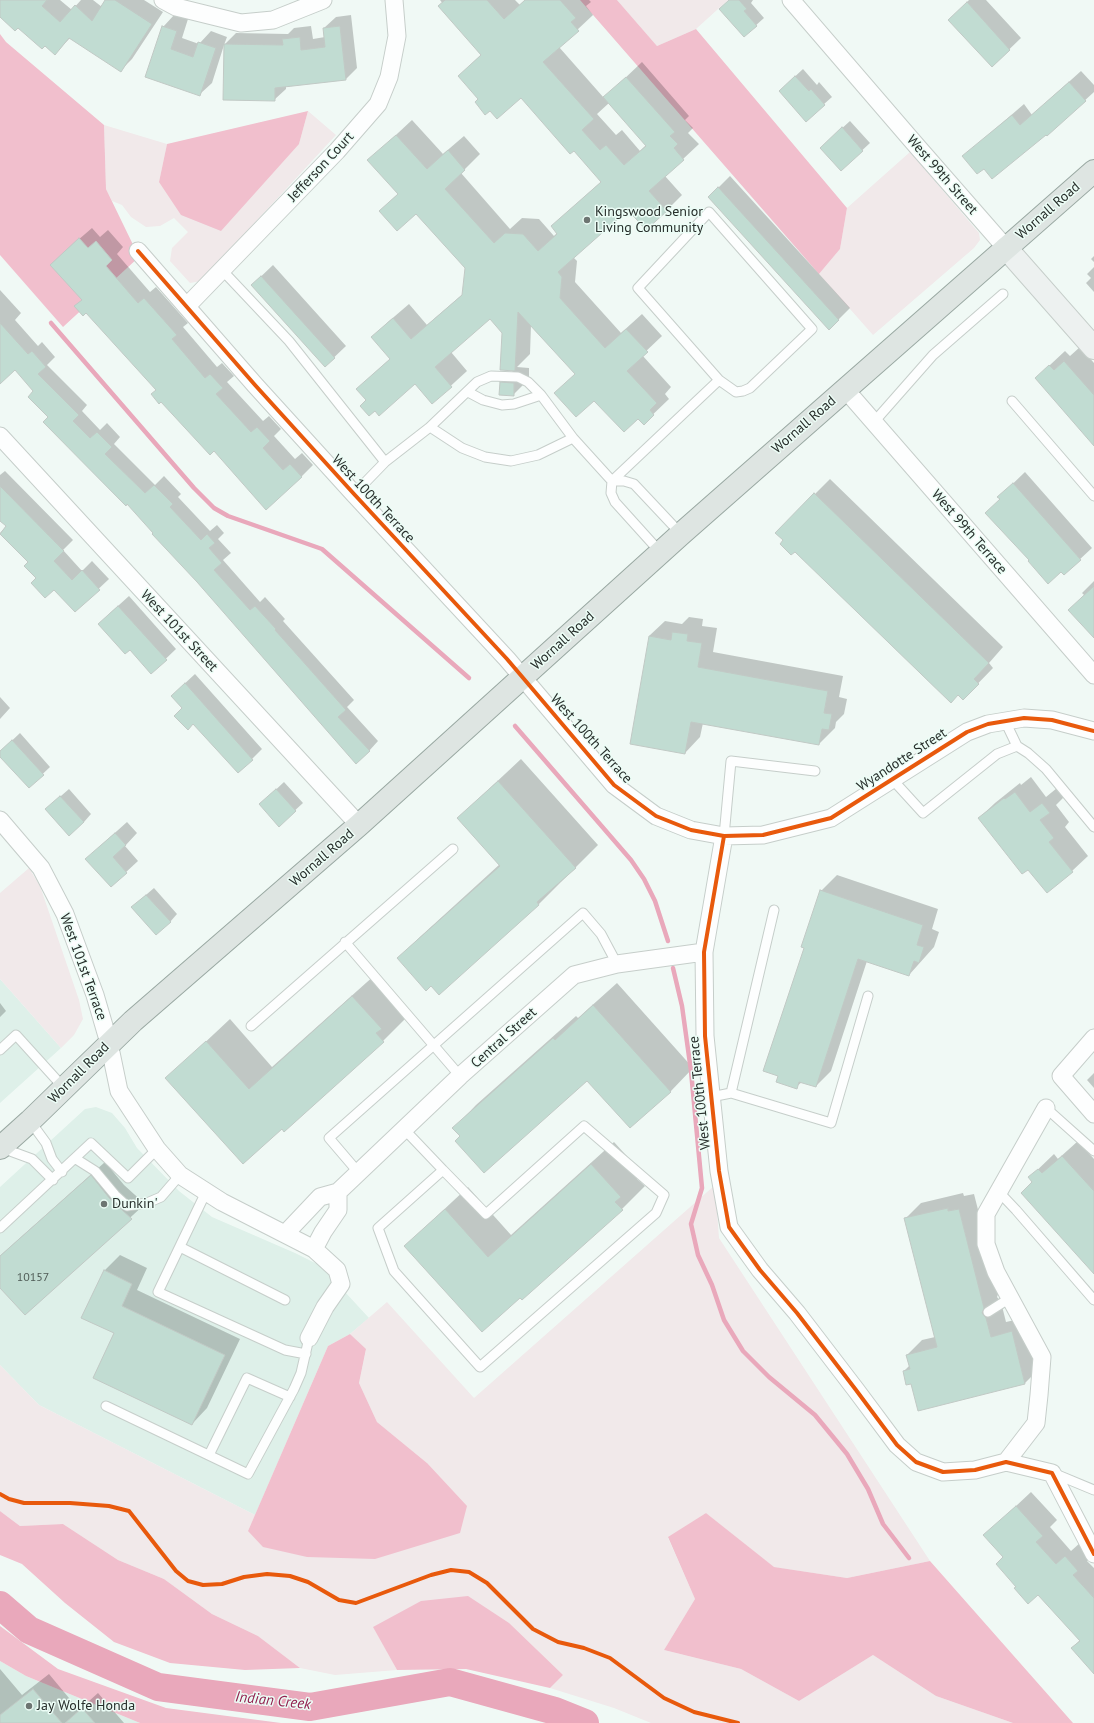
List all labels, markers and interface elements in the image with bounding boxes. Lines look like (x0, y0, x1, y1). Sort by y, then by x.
street label: Jefferson Court (284, 129, 358, 205)
street label: West 99th Street (903, 132, 981, 218)
street label: Wornall Road (1013, 179, 1083, 243)
place label: Kingswood Senior Living Community (595, 204, 703, 236)
marker: Kingswood Senior Living Community (582, 215, 592, 225)
street label: Wornall Road (769, 393, 839, 457)
street label: West 100th Terrace (328, 452, 418, 546)
street label: West 99th Terrace (928, 486, 1010, 578)
street label: West 101st Street (137, 587, 221, 675)
street label: Wornall Road (528, 608, 598, 674)
street label: West 100th Terrace (547, 691, 635, 787)
street label: Wyandotte Street (854, 725, 950, 795)
street label: Wornall Road (287, 826, 357, 890)
street label: West 101st Terrace (56, 911, 110, 1023)
street label: Central Street (468, 1004, 540, 1072)
street label: West 100th Terrace (686, 1035, 714, 1151)
street label: Wornall Road (45, 1039, 113, 1107)
place label: Dunkin' (112, 1196, 158, 1212)
marker: Dunkin' (99, 1199, 109, 1209)
house number: 10157 (17, 1271, 49, 1285)
water label: Indian Creek (234, 1688, 312, 1714)
place label: Jay Wolfe Honda (37, 1698, 135, 1714)
marker: Jay Wolfe Honda (24, 1701, 34, 1711)

